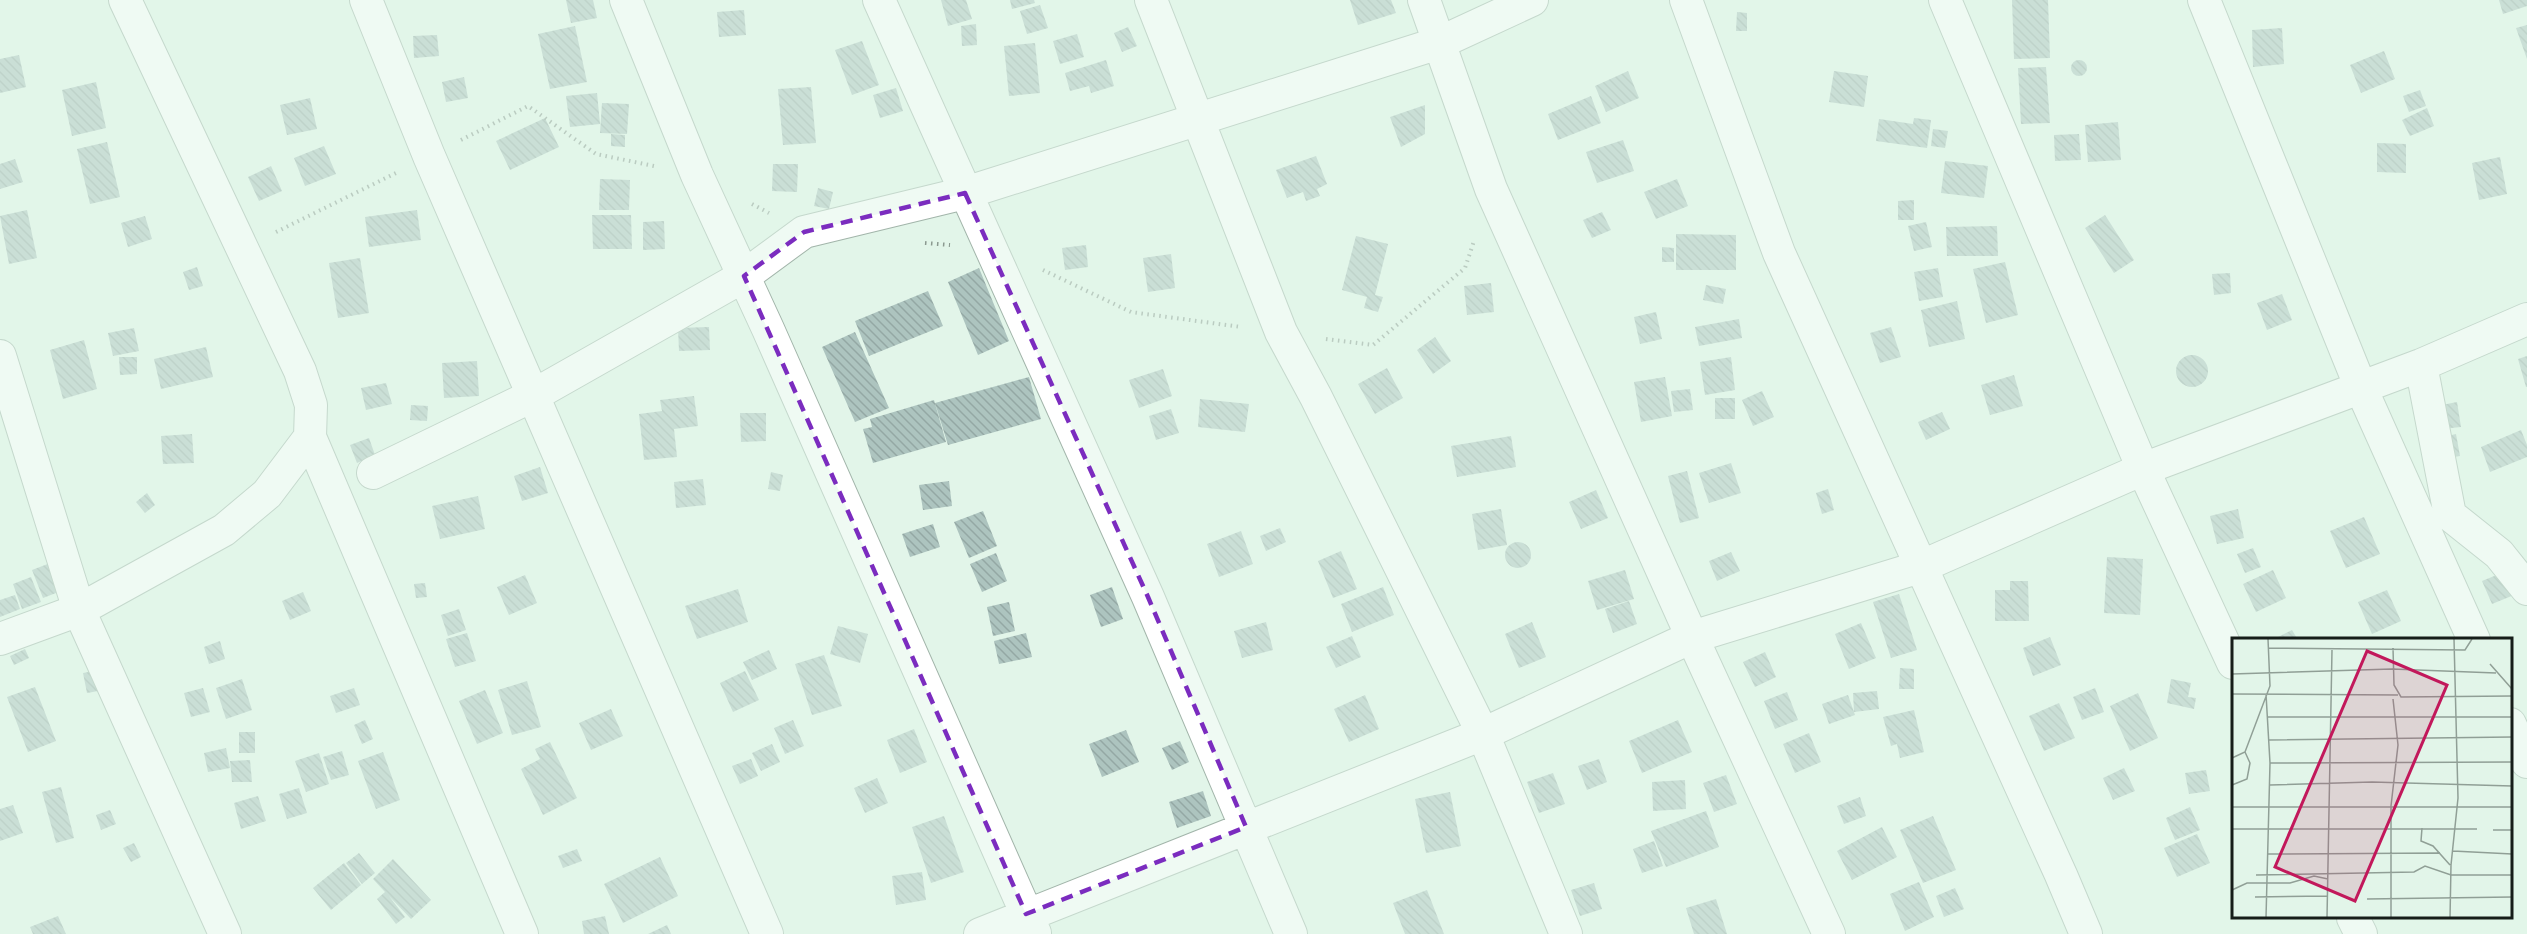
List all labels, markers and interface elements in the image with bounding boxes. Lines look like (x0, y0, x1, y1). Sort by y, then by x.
inset map (2232, 638, 2512, 919)

